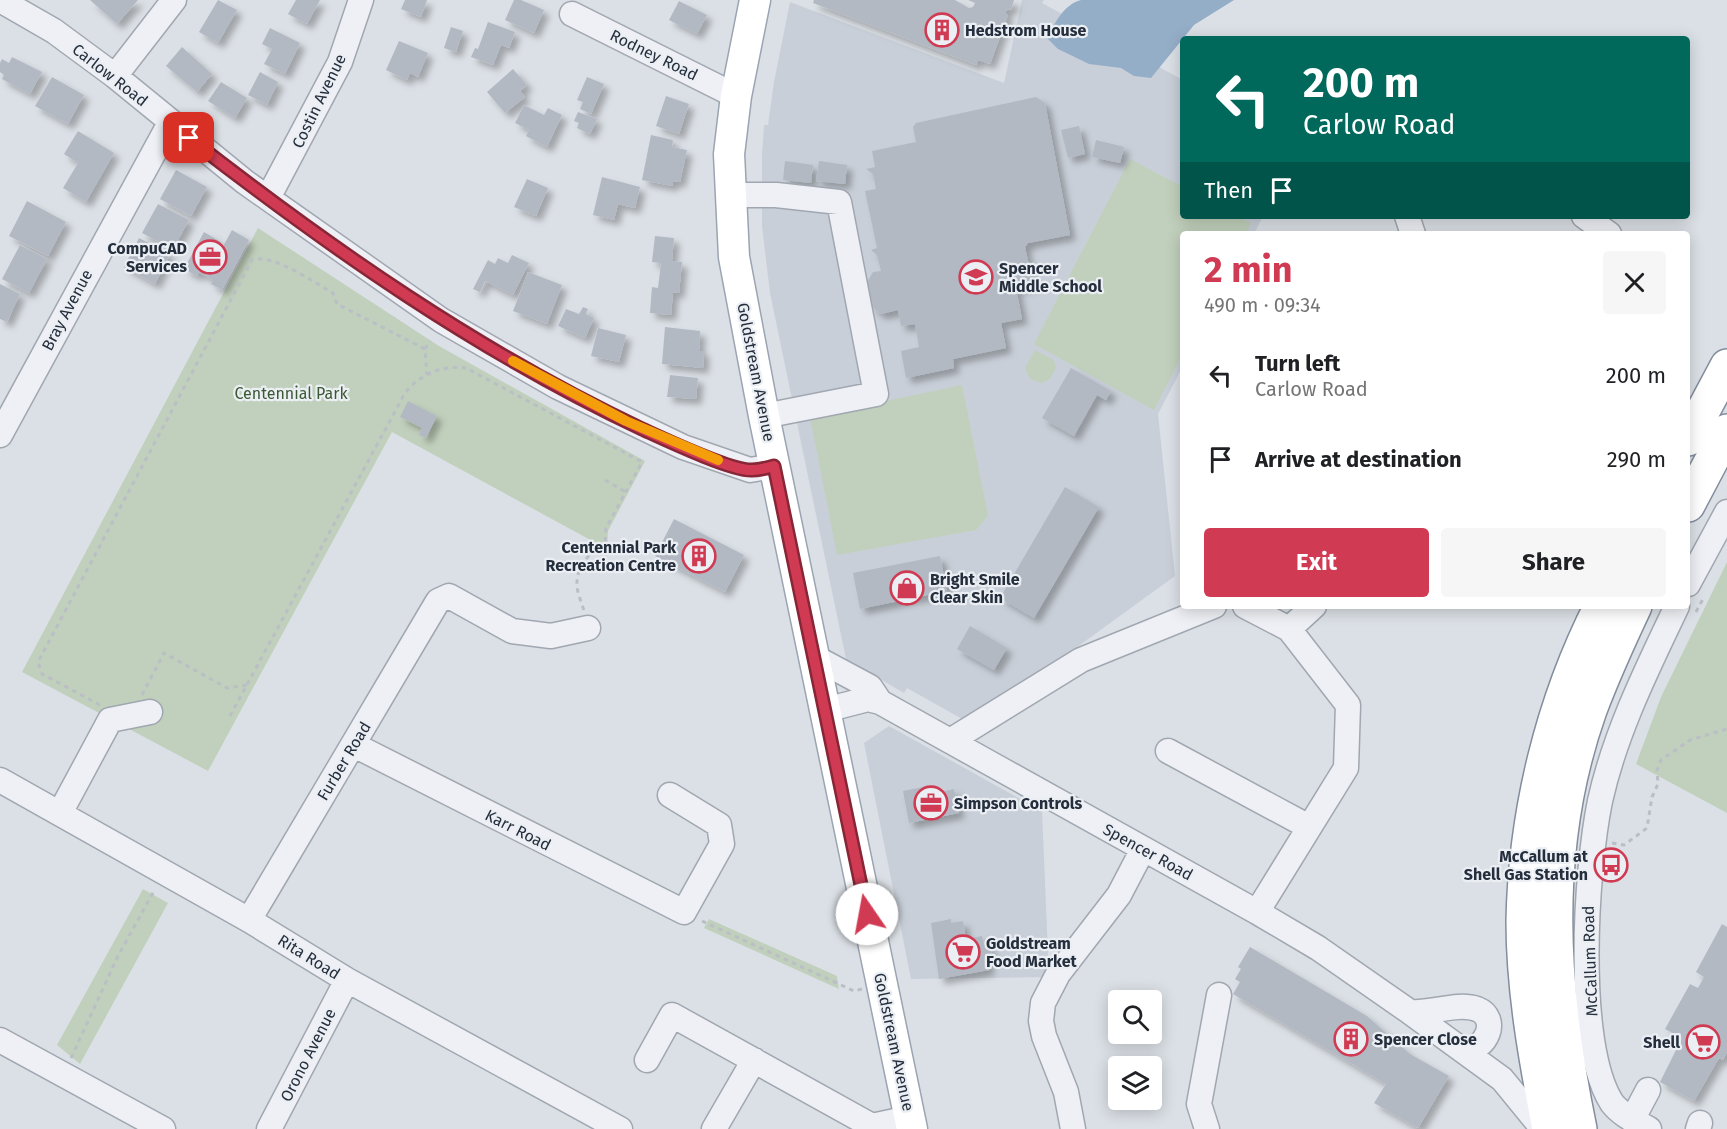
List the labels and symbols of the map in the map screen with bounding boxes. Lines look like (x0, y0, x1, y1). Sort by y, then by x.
building icon: Hedstrom House (924, 12, 960, 48)
place label: Hedstrom House (965, 21, 1086, 40)
street label: Rodney Road (607, 26, 701, 84)
street label: Carlow Road (69, 40, 151, 110)
street label: Costin Avenue (288, 51, 350, 151)
pin (163, 112, 214, 163)
place label: CompuCAD Services (107, 239, 187, 276)
office icon: CompuCAD Services (192, 239, 228, 275)
school or university icon: Spencer Middle School (958, 259, 994, 295)
place label: Spencer Middle School (999, 259, 1102, 296)
street label: Bray Avenue (38, 266, 96, 354)
street label: Goldstream Avenue (733, 301, 779, 443)
park label: Centennial Park (234, 384, 348, 403)
place label: Centennial Park Recreation Centre (546, 538, 676, 575)
building icon: Centennial Park Recreation Centre (681, 538, 717, 574)
shop icon: Bright Smile Clear Skin (889, 570, 925, 606)
place label: Bright Smile Clear Skin (930, 570, 1020, 607)
street label: Furber Road (313, 718, 375, 804)
office icon: Simpson Controls (913, 785, 949, 821)
place label: Simpson Controls (954, 794, 1082, 813)
street label: Karr Road (482, 805, 554, 855)
street label: Spencer Road (1100, 820, 1196, 884)
place label: McCallum at Shell Gas Station (1464, 847, 1589, 884)
bus stop icon: McCallum at Shell Gas Station (1593, 847, 1629, 883)
position arrow (835, 882, 899, 946)
street label: McCallum Road (1579, 905, 1601, 1017)
street label: Rita Road (274, 930, 344, 984)
supermarket icon: Goldstream Food Market (945, 934, 981, 970)
place label: Goldstream Food Market (986, 934, 1078, 971)
street label: Goldstream Avenue (870, 971, 918, 1113)
street label: Orono Avenue (276, 1005, 340, 1105)
building icon: Spencer Close (1333, 1021, 1369, 1057)
supermarket icon: Shell (1685, 1024, 1721, 1060)
place label: Spencer Close (1374, 1030, 1477, 1049)
place label: Shell (1643, 1033, 1680, 1052)

